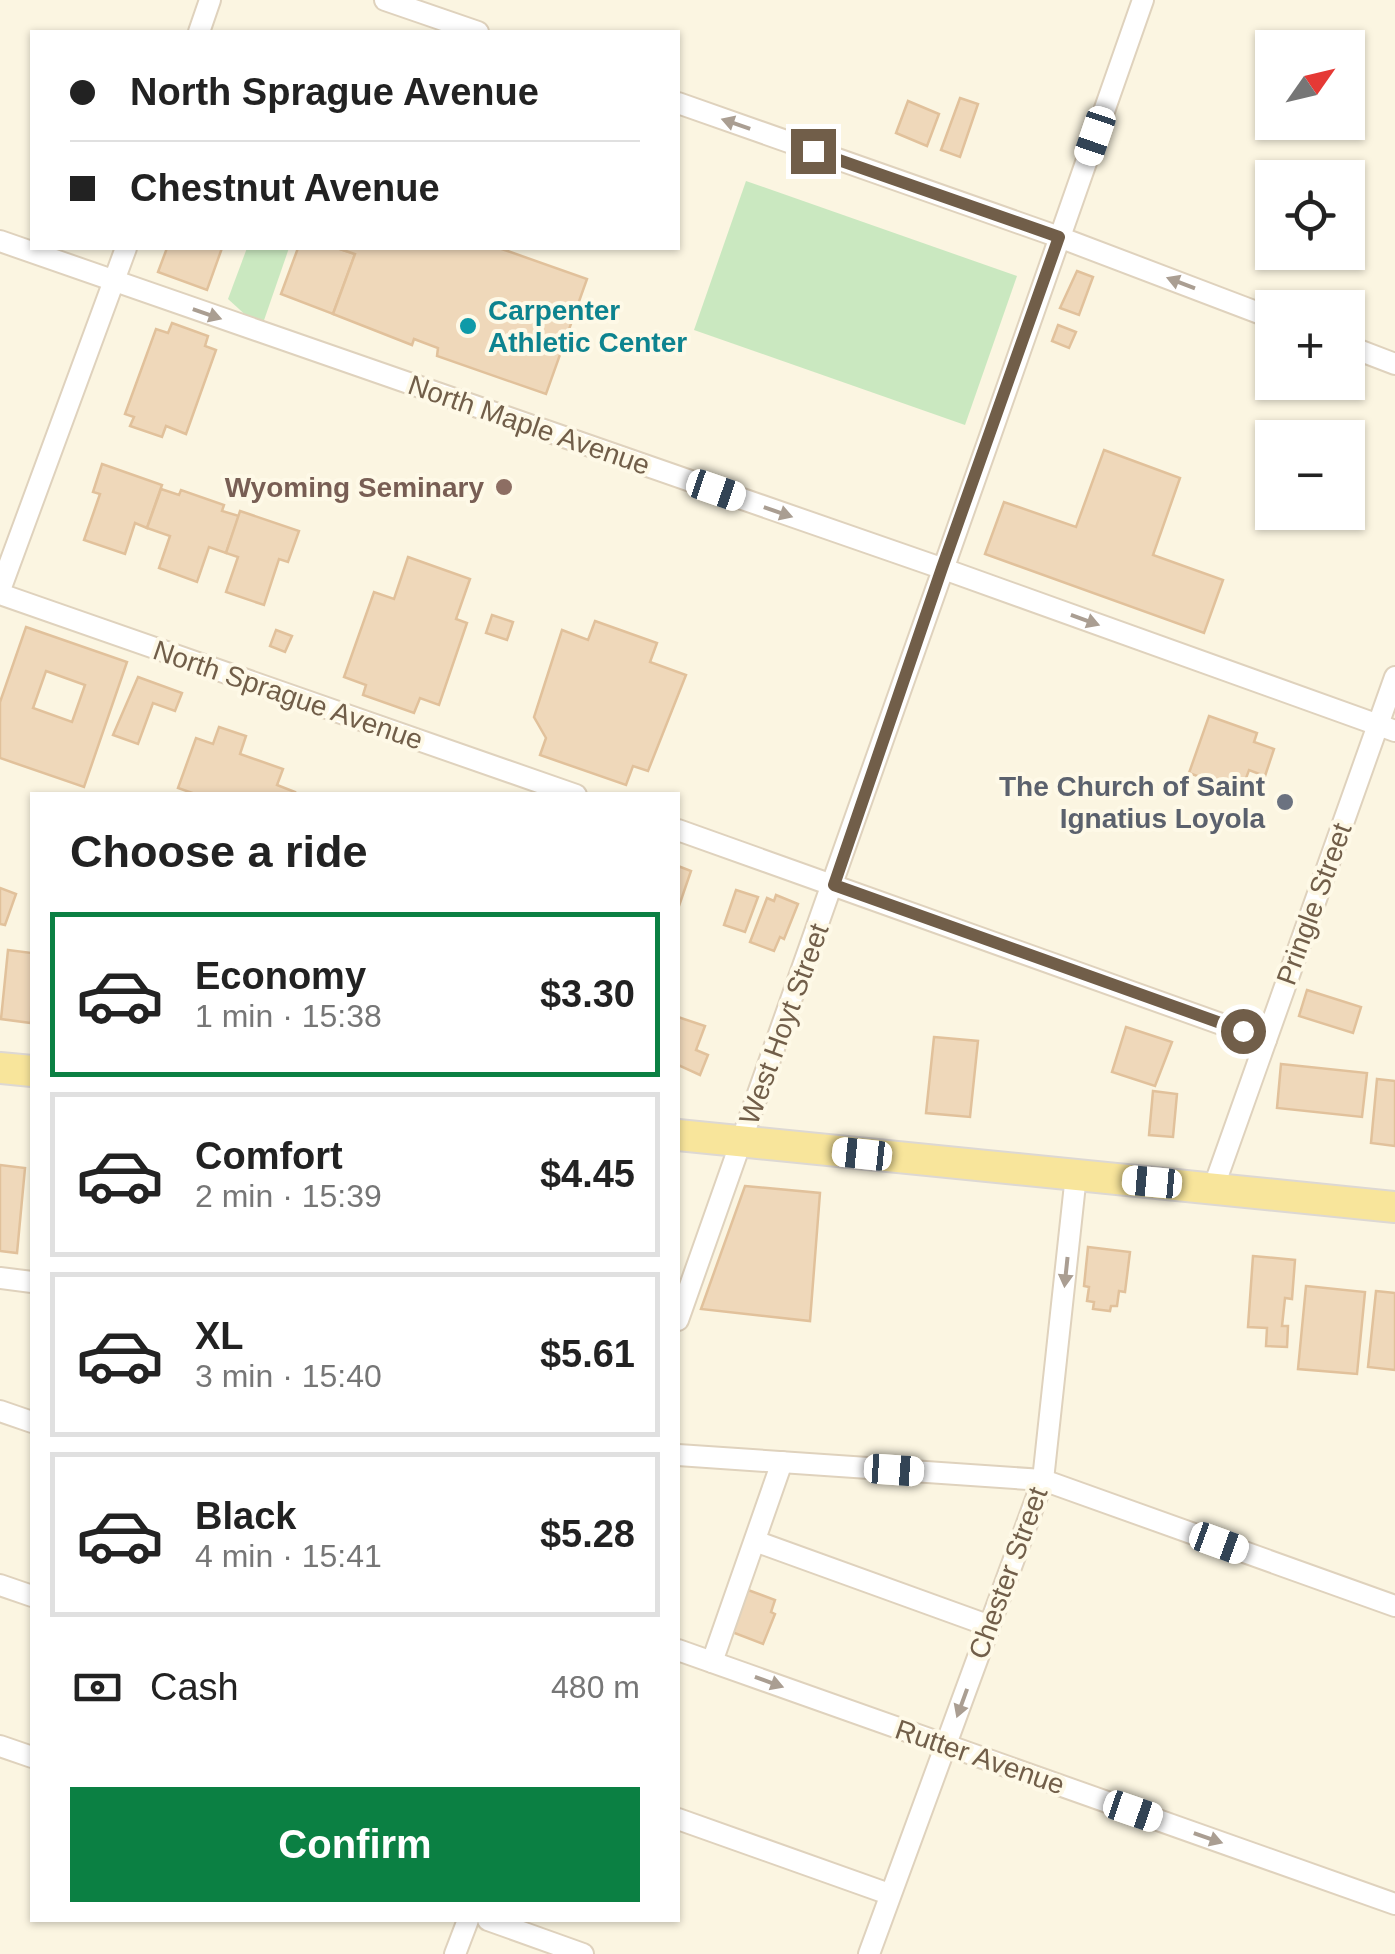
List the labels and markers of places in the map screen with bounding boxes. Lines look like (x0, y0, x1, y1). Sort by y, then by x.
place label: Carpenter Athletic Center (488, 295, 687, 358)
marker: Carpenter Athletic Center (457, 315, 479, 337)
place label: Wyoming Seminary (225, 472, 484, 503)
marker: Wyoming Seminary (493, 476, 515, 498)
place label: The Church of Saint Ignatius Loyola (999, 771, 1265, 834)
marker: The Church of Saint Ignatius Loyola (1274, 791, 1296, 813)

